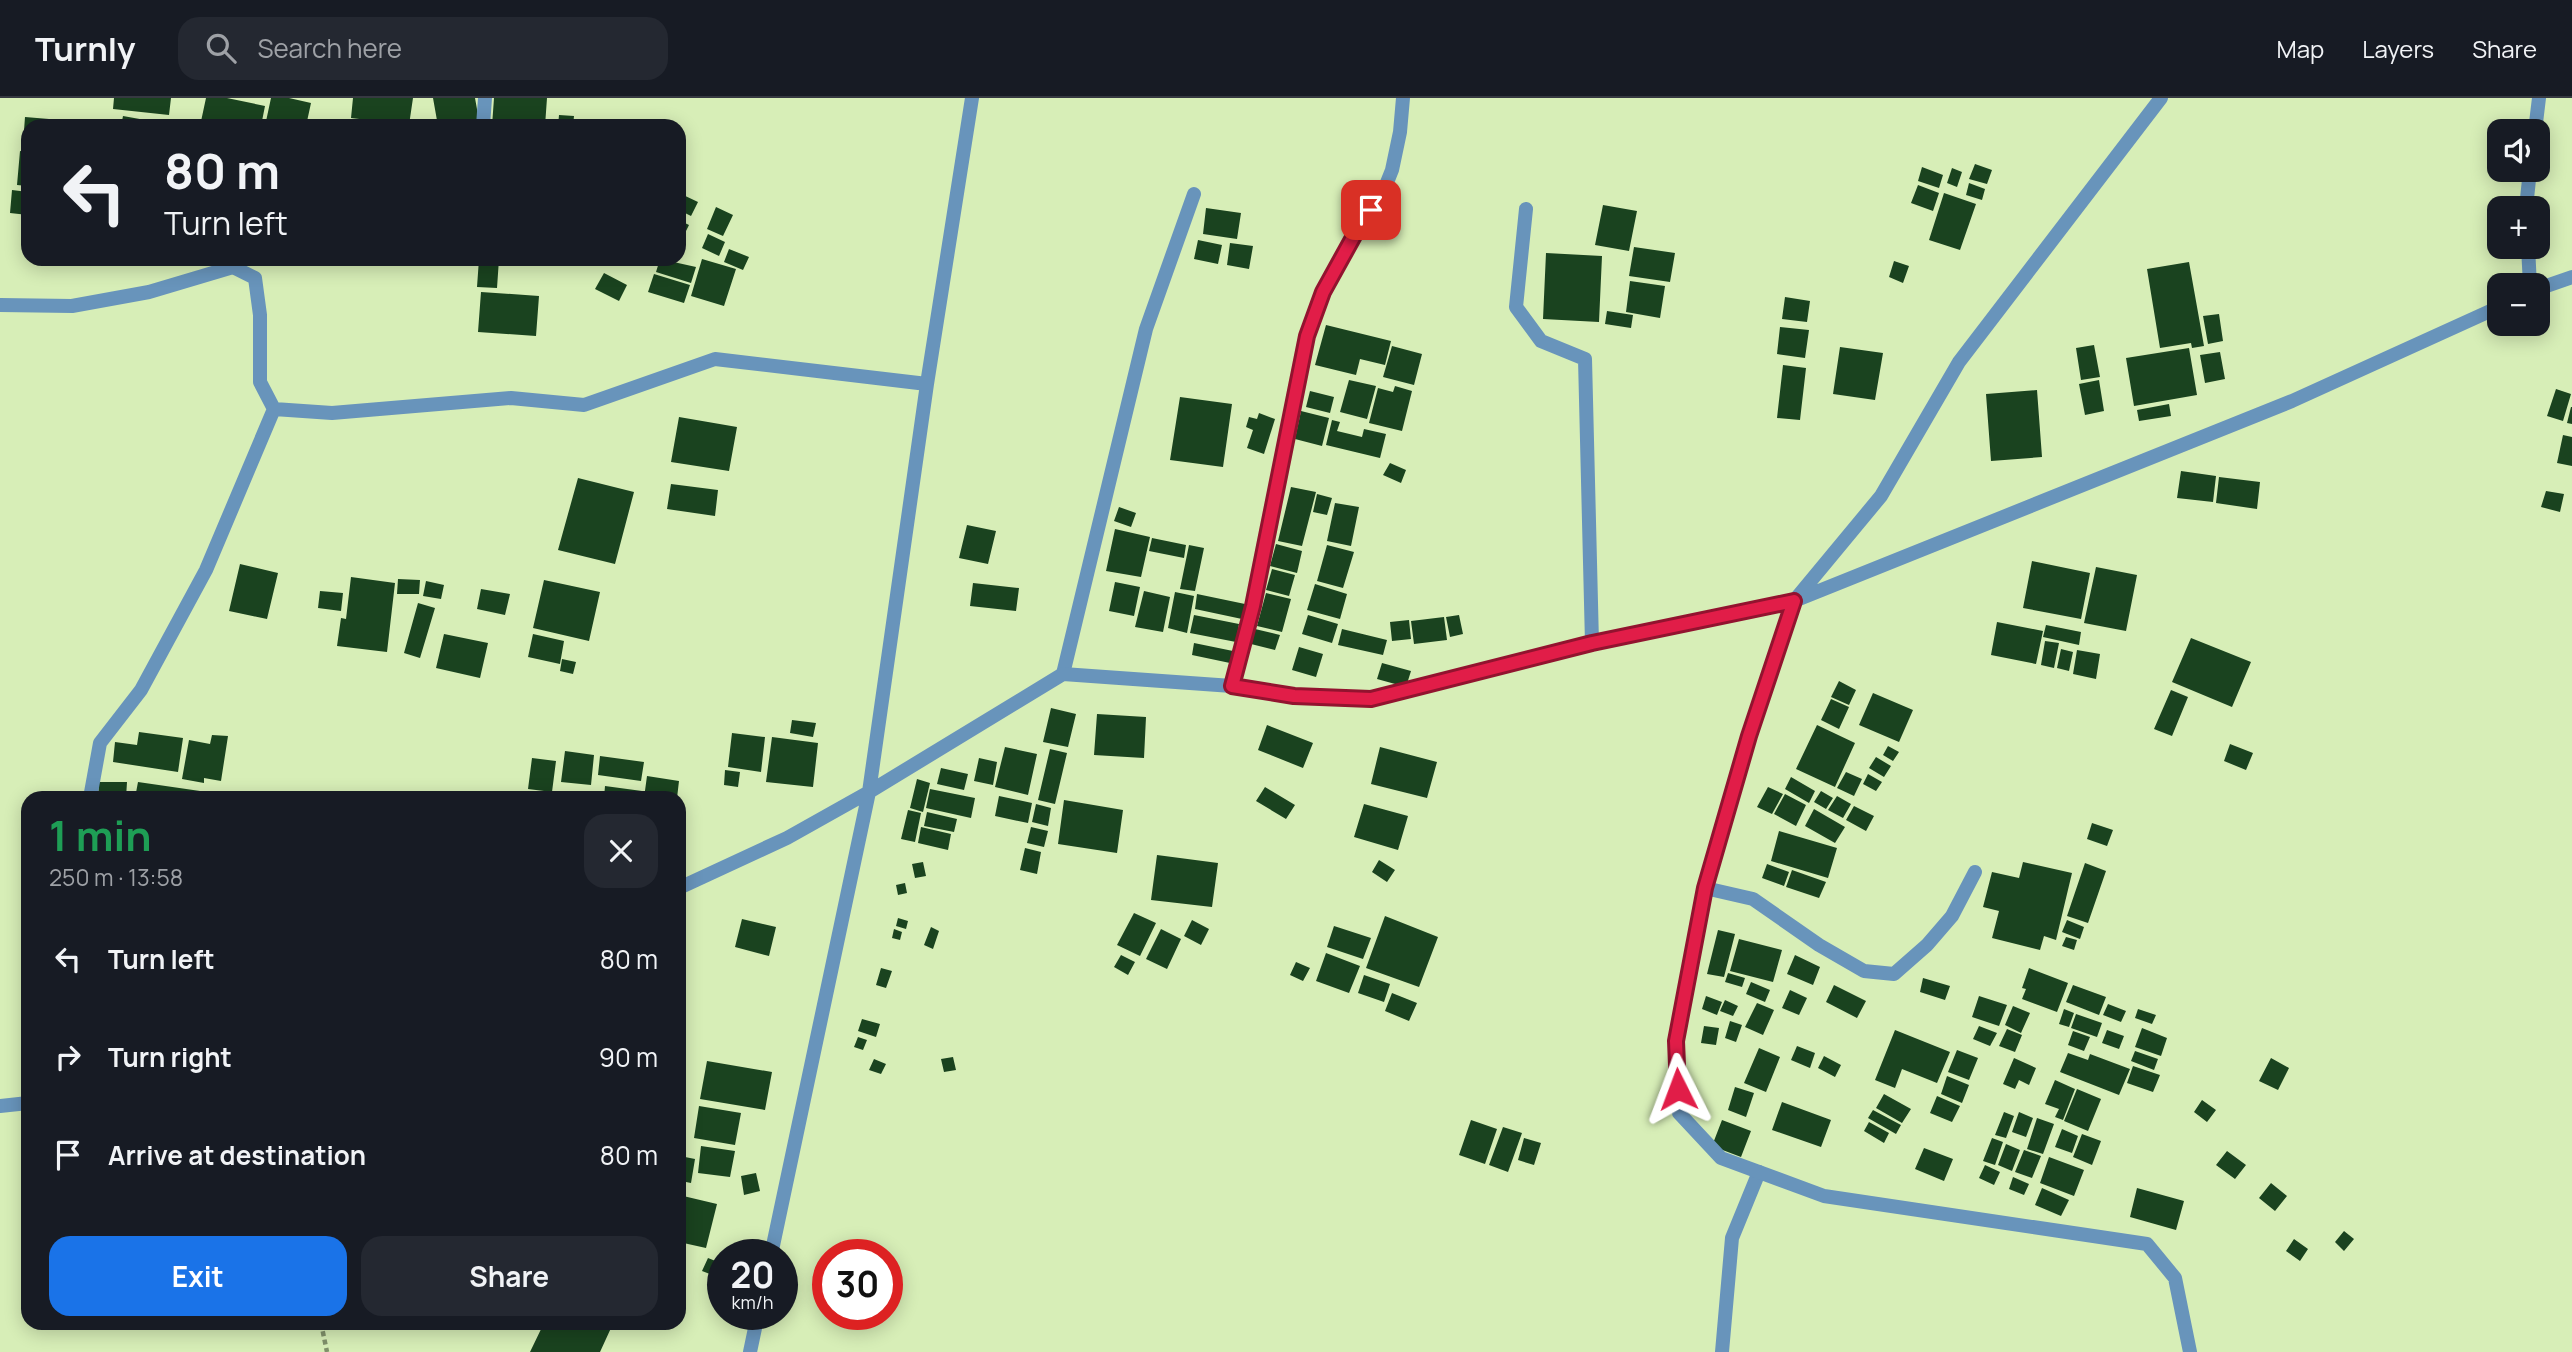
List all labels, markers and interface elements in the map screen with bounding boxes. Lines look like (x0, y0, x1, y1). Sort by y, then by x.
search box (178, 17, 668, 80)
text: Turnly (35, 26, 136, 71)
icon: search (202, 29, 240, 67)
text: Search here (258, 30, 402, 66)
text: Map (2277, 32, 2324, 65)
text: Layers (2362, 32, 2434, 65)
text: Share (2472, 32, 2537, 65)
map controls (2487, 119, 2550, 336)
button: sound (2487, 119, 2550, 182)
text: 80 m (164, 137, 280, 204)
icon: left (49, 147, 140, 238)
pin (1341, 180, 1401, 240)
icon: arrive (1352, 191, 1390, 229)
button: + (2487, 196, 2550, 259)
text: Turn left (164, 201, 288, 245)
button: − (2487, 273, 2550, 336)
text: 1 min (49, 806, 152, 864)
button: close (584, 814, 658, 888)
text: 250 m · 13:58 (49, 861, 183, 893)
icon: left (49, 940, 87, 978)
text: Turn left (108, 941, 215, 977)
text: 80 m (600, 941, 658, 977)
icon: right (49, 1038, 87, 1076)
text: Turn right (108, 1039, 232, 1075)
text: 90 m (599, 1039, 658, 1075)
position arrow (1641, 1052, 1715, 1126)
icon: arrive (49, 1136, 87, 1174)
text: Arrive at destination (108, 1137, 366, 1173)
text: 80 m (600, 1137, 658, 1173)
button: Exit (49, 1236, 347, 1316)
button: Share (361, 1236, 658, 1316)
speed limit sign: 30 (812, 1239, 903, 1330)
text: 20 (731, 1251, 774, 1299)
text: km/h (732, 1290, 773, 1314)

